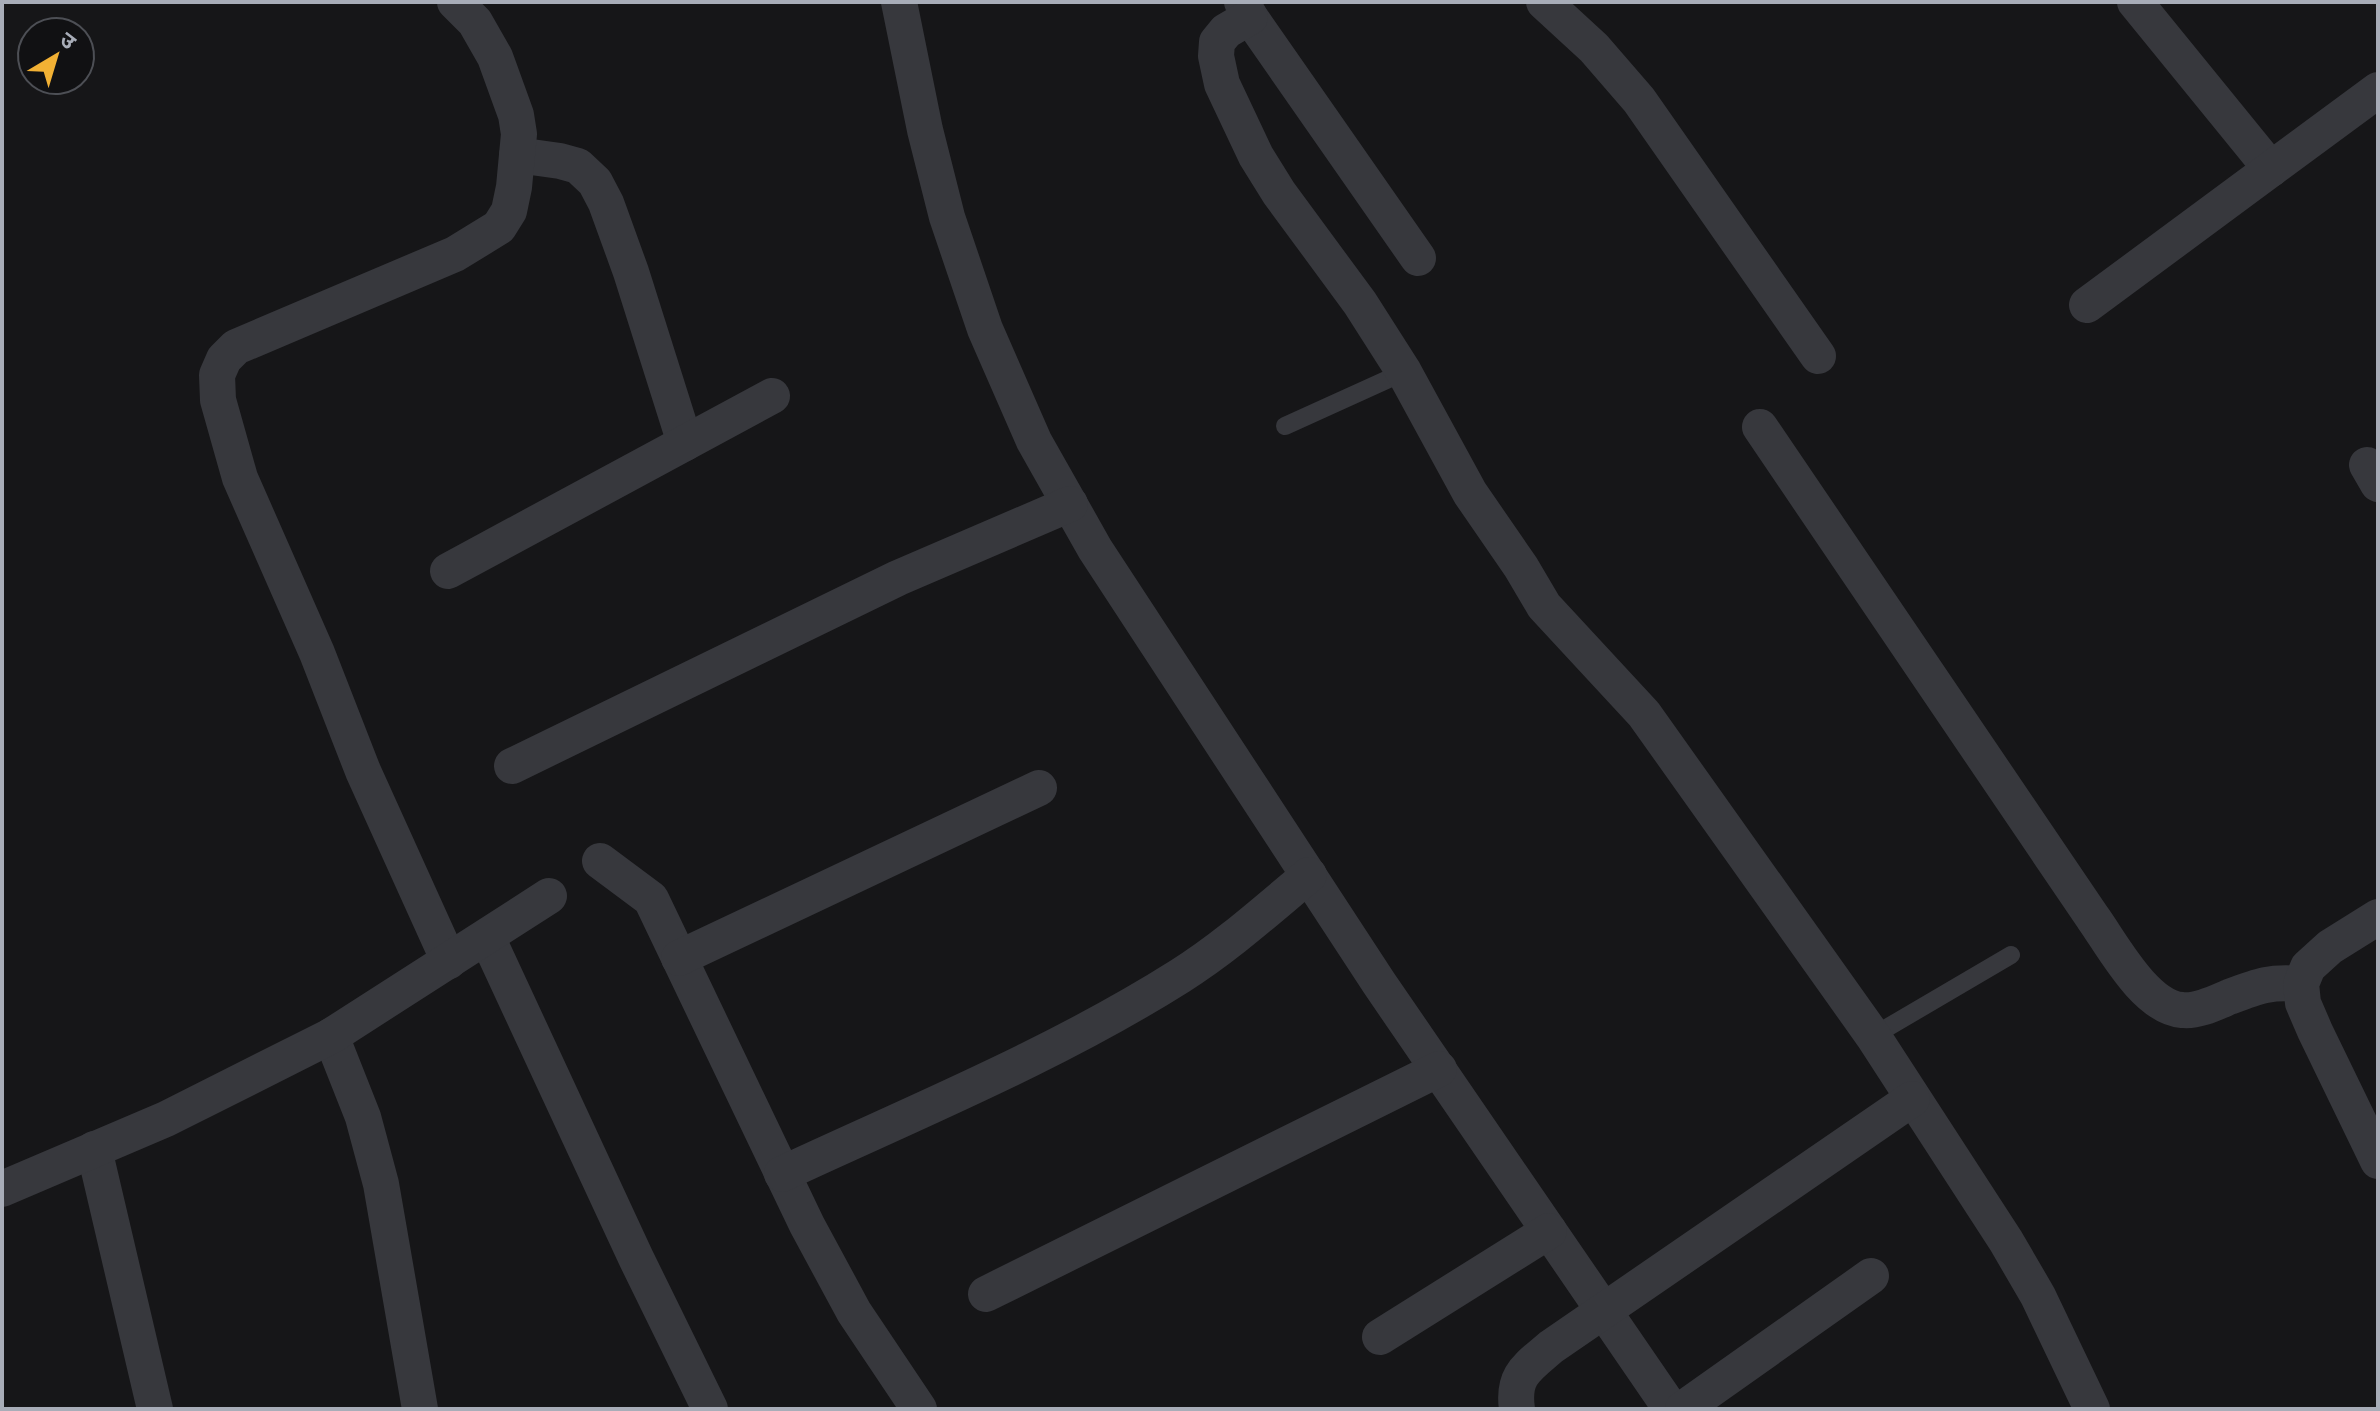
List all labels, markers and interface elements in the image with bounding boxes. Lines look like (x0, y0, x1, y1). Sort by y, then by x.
north arrow (16, 16, 96, 96)
text: उ (55, 26, 82, 56)

